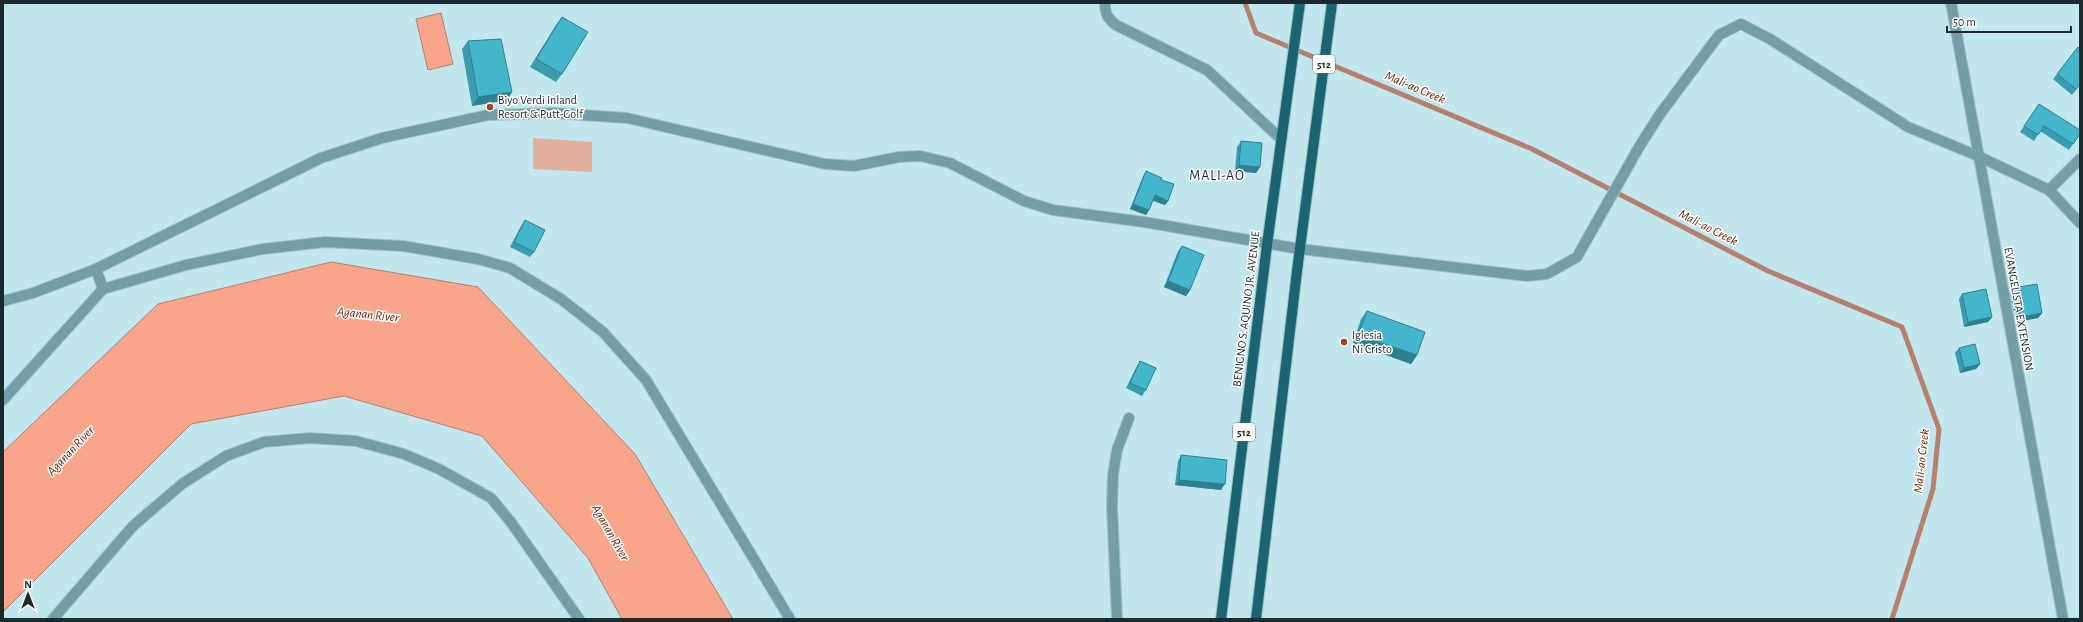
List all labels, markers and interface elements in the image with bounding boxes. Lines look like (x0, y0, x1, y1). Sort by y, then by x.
scale bar (1947, 8, 2071, 34)
text: 50 m (1953, 16, 1976, 28)
road number: 512 (1313, 55, 1335, 73)
water label: Mali-ao Creek (1383, 69, 1447, 107)
place label: Biyo Verdi Inland Resort & Putt-Golf (498, 94, 584, 120)
marker: Biyo Verdi Inland Resort & Putt-Golf (485, 102, 495, 112)
district label: MALI-AO (1189, 169, 1245, 183)
water label: Mali-ao Creek (1676, 208, 1740, 248)
street label: BENIGNO S. AQUINO JR. AVENUE (1231, 230, 1263, 388)
street label: EVANGELISTA EXTENSION (2002, 246, 2036, 372)
water label: Aganan River (335, 305, 400, 325)
place label: Iglesia Ni Cristo (1352, 329, 1392, 355)
marker: Iglesia Ni Cristo (1339, 337, 1349, 347)
water label: Aganan River (44, 423, 98, 479)
road number: 512 (1233, 423, 1255, 441)
water label: Mali-ao Creek (1912, 428, 1932, 494)
water label: Aganan River (588, 502, 632, 564)
north arrow (8, 574, 48, 614)
text: N (24, 579, 32, 590)

